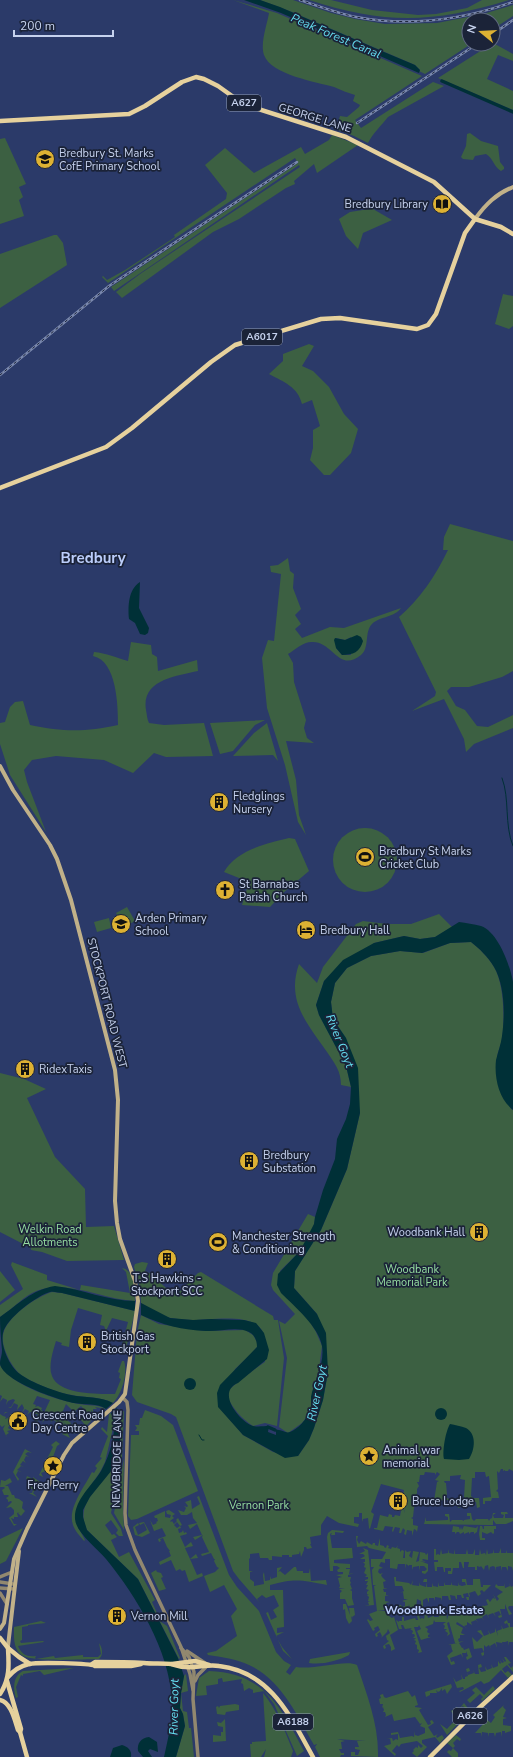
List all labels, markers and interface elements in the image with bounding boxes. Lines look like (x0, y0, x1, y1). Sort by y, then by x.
water label: Peak Forest Canal (288, 10, 384, 62)
scale bar (14, 12, 113, 38)
north arrow (461, 12, 501, 52)
text: 200 m (20, 18, 55, 34)
text: N (464, 23, 480, 35)
road number: A627 (227, 95, 261, 111)
street label: GEORGE LANE (277, 100, 353, 136)
place label: Bredbury St. Marks CofE Primary School (59, 146, 161, 174)
school or university icon: Bredbury St. Marks CofE Primary School (34, 148, 56, 170)
library icon: Bredbury Library (431, 193, 453, 215)
place label: Bredbury Library (345, 197, 428, 212)
road number: A6017 (242, 329, 282, 345)
district label: Bredbury (60, 548, 126, 568)
place label: Fledglings Nursery (233, 789, 285, 817)
building icon: Fledglings Nursery (208, 791, 230, 813)
place label: Bredbury St Marks Cricket Club (379, 844, 471, 872)
sports icon: Bredbury St Marks Cricket Club (354, 846, 376, 868)
place label: St Barnabas Parish Church (239, 877, 307, 905)
church icon: St Barnabas Parish Church (214, 879, 236, 901)
place label: Arden Primary School (135, 911, 207, 939)
school or university icon: Arden Primary School (110, 913, 132, 935)
hotel icon: Bredbury Hall (295, 919, 317, 941)
place label: Bredbury Hall (320, 923, 390, 938)
street label: STOCKPORT ROAD WEST (84, 936, 131, 1070)
water label: River Goyt (322, 1012, 358, 1071)
building icon: RidexTaxis (14, 1058, 36, 1080)
place label: RidexTaxis (39, 1062, 92, 1077)
place label: Bredbury Substation (263, 1148, 316, 1176)
building icon: Bredbury Substation (238, 1150, 260, 1172)
building icon: Woodbank Hall (468, 1221, 490, 1243)
park label: Welkin Road Allotments (18, 1222, 82, 1250)
place label: Woodbank Hall (387, 1225, 466, 1240)
place label: Manchester Strength & Conditioning (232, 1229, 335, 1257)
sports icon: Manchester Strength & Conditioning (207, 1231, 229, 1253)
building icon: T.S Hawkins - Stockport SCC (156, 1248, 178, 1270)
park label: Woodbank Memorial Park (376, 1262, 448, 1290)
place label: T.S Hawkins - Stockport SCC (131, 1271, 203, 1299)
place label: British Gas Stockport (101, 1329, 155, 1357)
building icon: British Gas Stockport (76, 1331, 98, 1353)
water label: River Goyt (303, 1363, 331, 1422)
place label: Crescent Road Day Centre (32, 1408, 104, 1436)
public building icon: Crescent Road Day Centre (7, 1410, 29, 1432)
street label: NEWBRIDGE LANE (109, 1410, 125, 1508)
place label: Animal war memorial (383, 1443, 440, 1471)
place icon: Animal war memorial (358, 1445, 380, 1467)
place icon: Fred Perry (42, 1455, 64, 1477)
place label: Fred Perry (27, 1478, 79, 1493)
building icon: Bruce Lodge (387, 1490, 409, 1512)
place label: Bruce Lodge (412, 1494, 474, 1509)
park label: Vernon Park (228, 1498, 290, 1513)
district label: Woodbank Estate (384, 1602, 484, 1618)
building icon: Vernon Mill (106, 1605, 128, 1627)
place label: Vernon Mill (130, 1609, 188, 1624)
water label: River Goyt (166, 1678, 183, 1735)
road number: A626 (453, 1708, 487, 1724)
road number: A6188 (273, 1714, 313, 1730)

